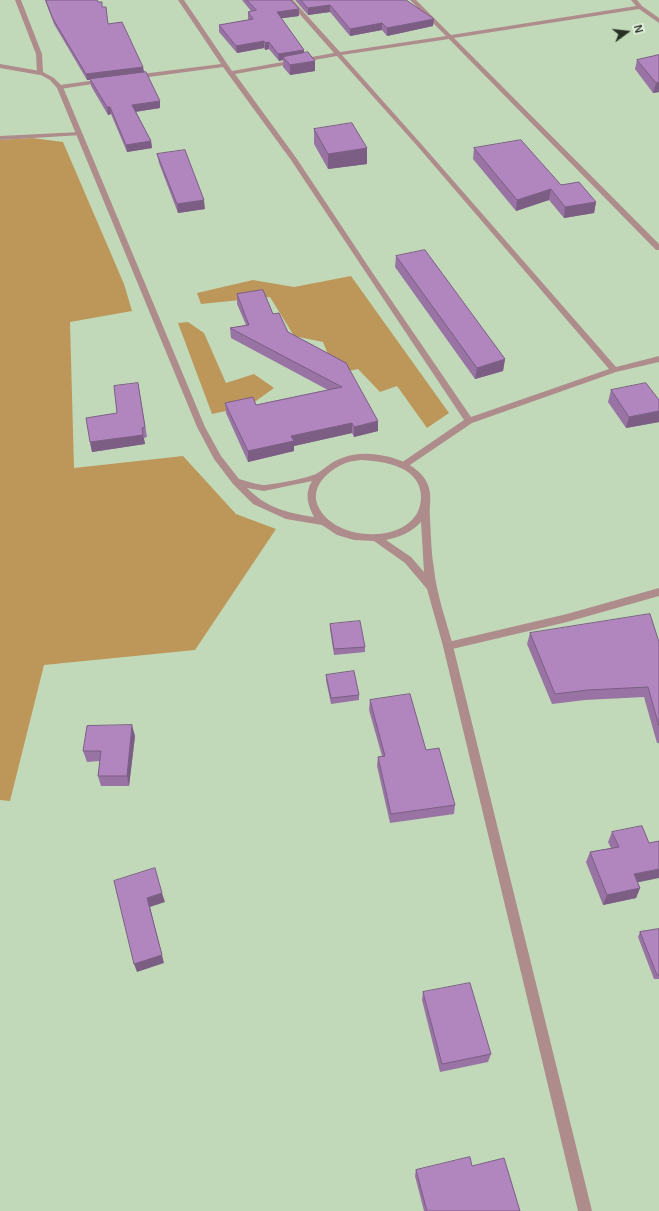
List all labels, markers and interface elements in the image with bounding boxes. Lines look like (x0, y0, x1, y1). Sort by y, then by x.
north arrow (607, 12, 647, 52)
text: N (632, 23, 645, 34)

